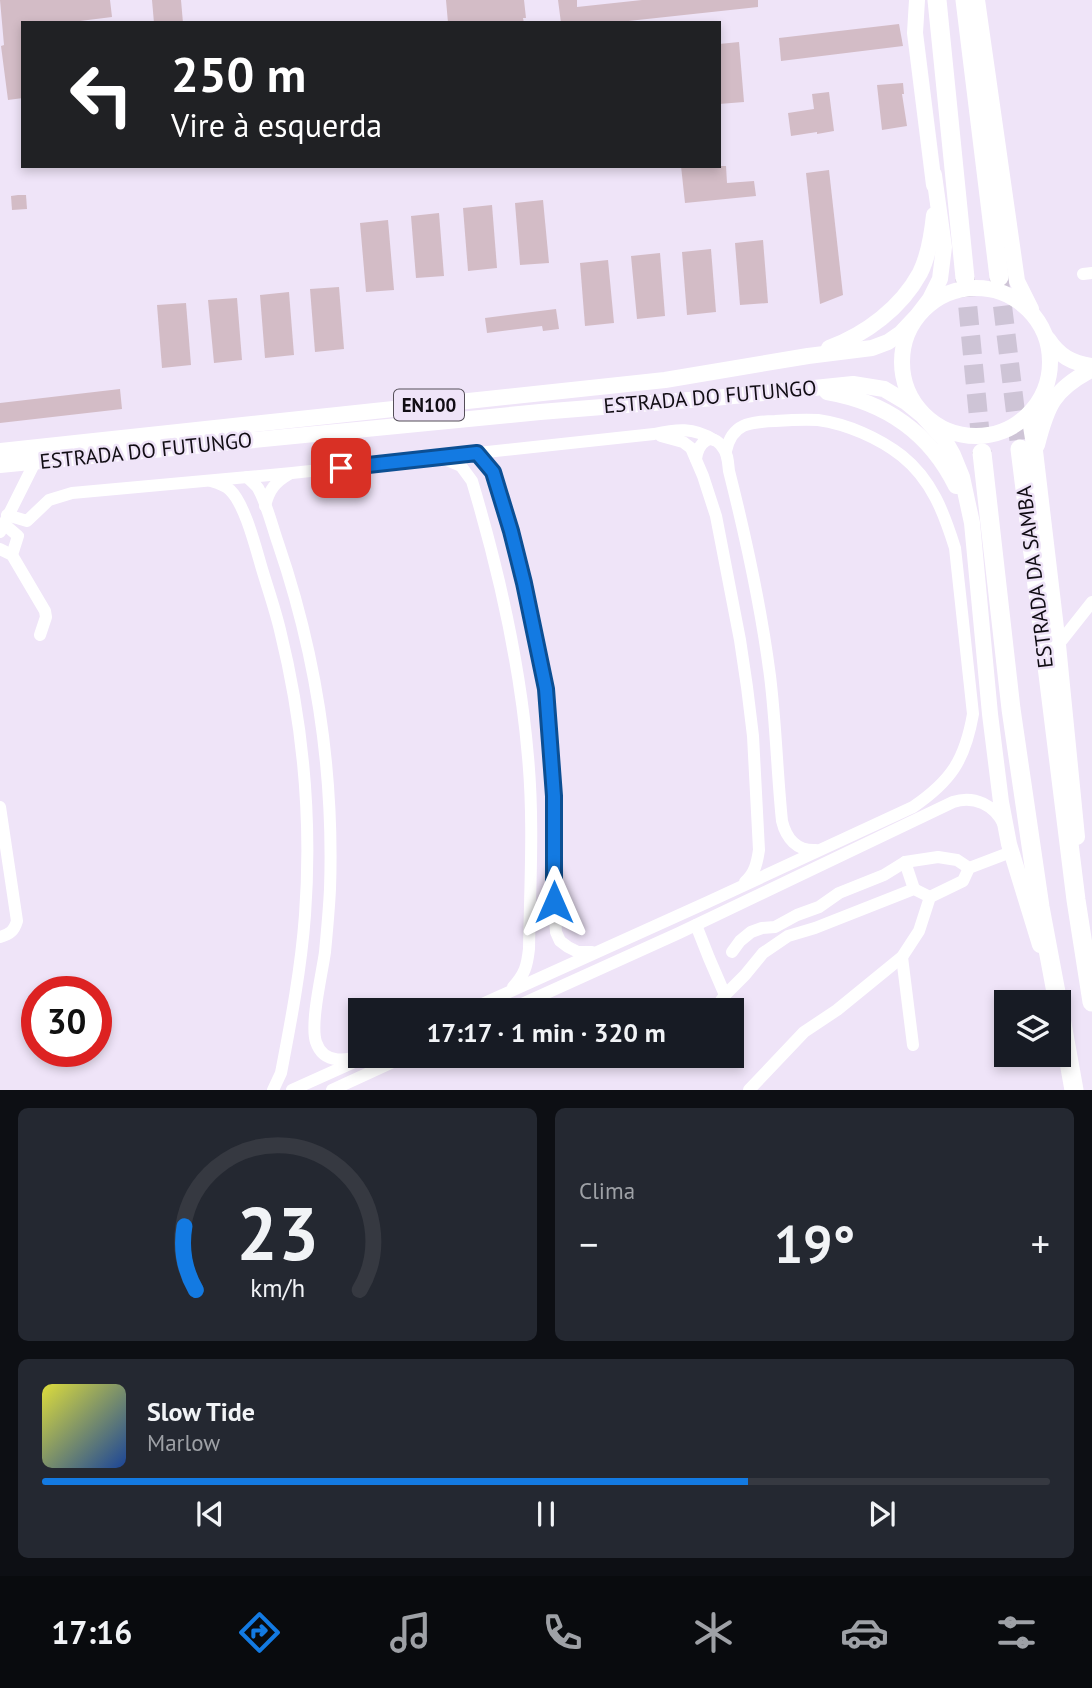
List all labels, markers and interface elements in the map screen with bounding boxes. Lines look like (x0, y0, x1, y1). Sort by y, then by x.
text: 250 m (171, 42, 306, 106)
icon: left (56, 49, 147, 140)
text: Vire à esquerda (171, 104, 382, 146)
street label: ESTRADA DO FUTUNGO (602, 374, 817, 419)
road number: EN100 (394, 390, 464, 420)
street label: ESTRADA DO FUTUNGO (38, 426, 254, 475)
pin (311, 438, 371, 498)
icon: arrive (322, 449, 360, 487)
street label: ESTRADA DA SAMBA (1010, 484, 1059, 670)
position arrow (517, 865, 591, 939)
speed limit sign: 30 (21, 976, 112, 1067)
map controls (994, 990, 1071, 1067)
button: layers (994, 990, 1071, 1067)
text: 17:17 · 1 min · 320 m (426, 1016, 666, 1049)
text: Clima (579, 1176, 635, 1205)
text: 23 (236, 1187, 319, 1281)
text: 19° (774, 1210, 855, 1277)
text: − (579, 1219, 598, 1268)
text: + (1031, 1219, 1050, 1268)
text: km/h (250, 1272, 305, 1304)
text: Slow Tide (147, 1395, 255, 1428)
text: Marlow (147, 1428, 220, 1457)
icon: previous (191, 1495, 229, 1533)
icon: pause (527, 1495, 565, 1533)
icon: next (863, 1495, 901, 1533)
icon: directions (235, 1608, 284, 1657)
icon: music (386, 1608, 435, 1657)
icon: phone (538, 1608, 587, 1657)
icon: climate (689, 1608, 738, 1657)
icon: car (840, 1608, 889, 1657)
icon: filters (992, 1608, 1041, 1657)
text: 17:16 (51, 1611, 132, 1653)

